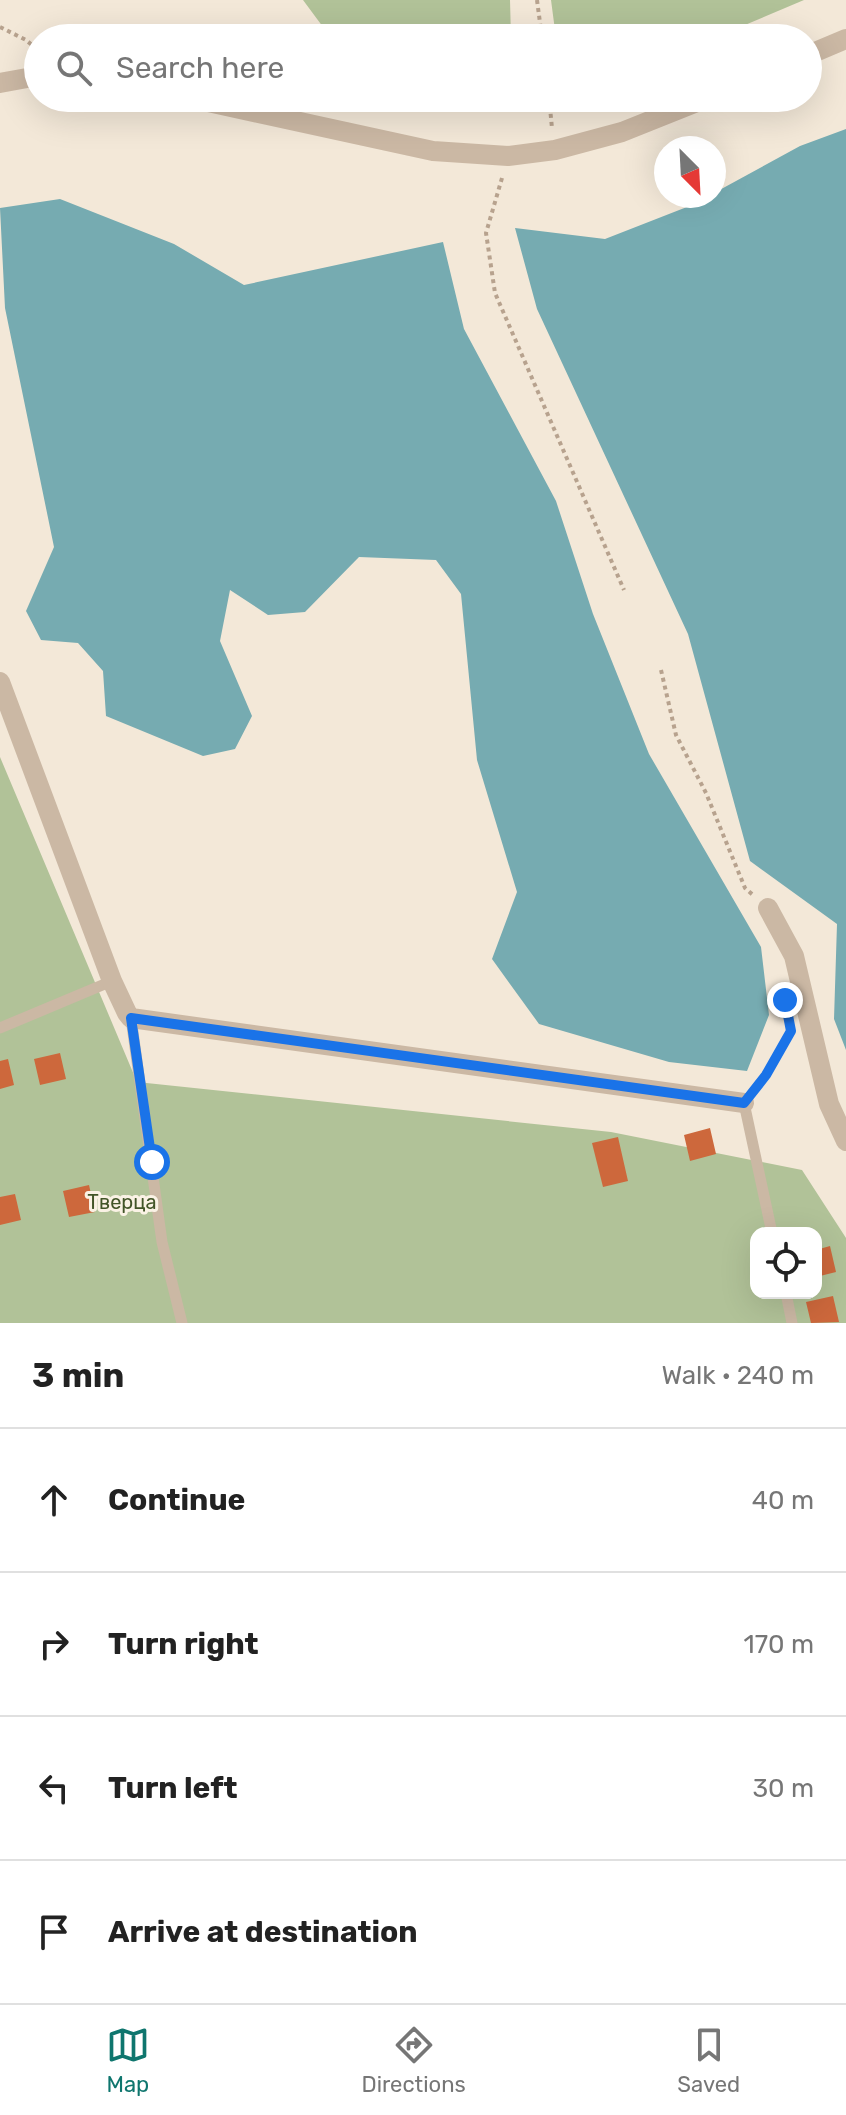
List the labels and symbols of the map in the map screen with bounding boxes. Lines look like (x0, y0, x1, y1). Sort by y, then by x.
north arrow (654, 136, 726, 208)
route end (767, 982, 803, 1018)
route start (134, 1144, 170, 1180)
park label: Тверца (87, 1190, 157, 1214)

